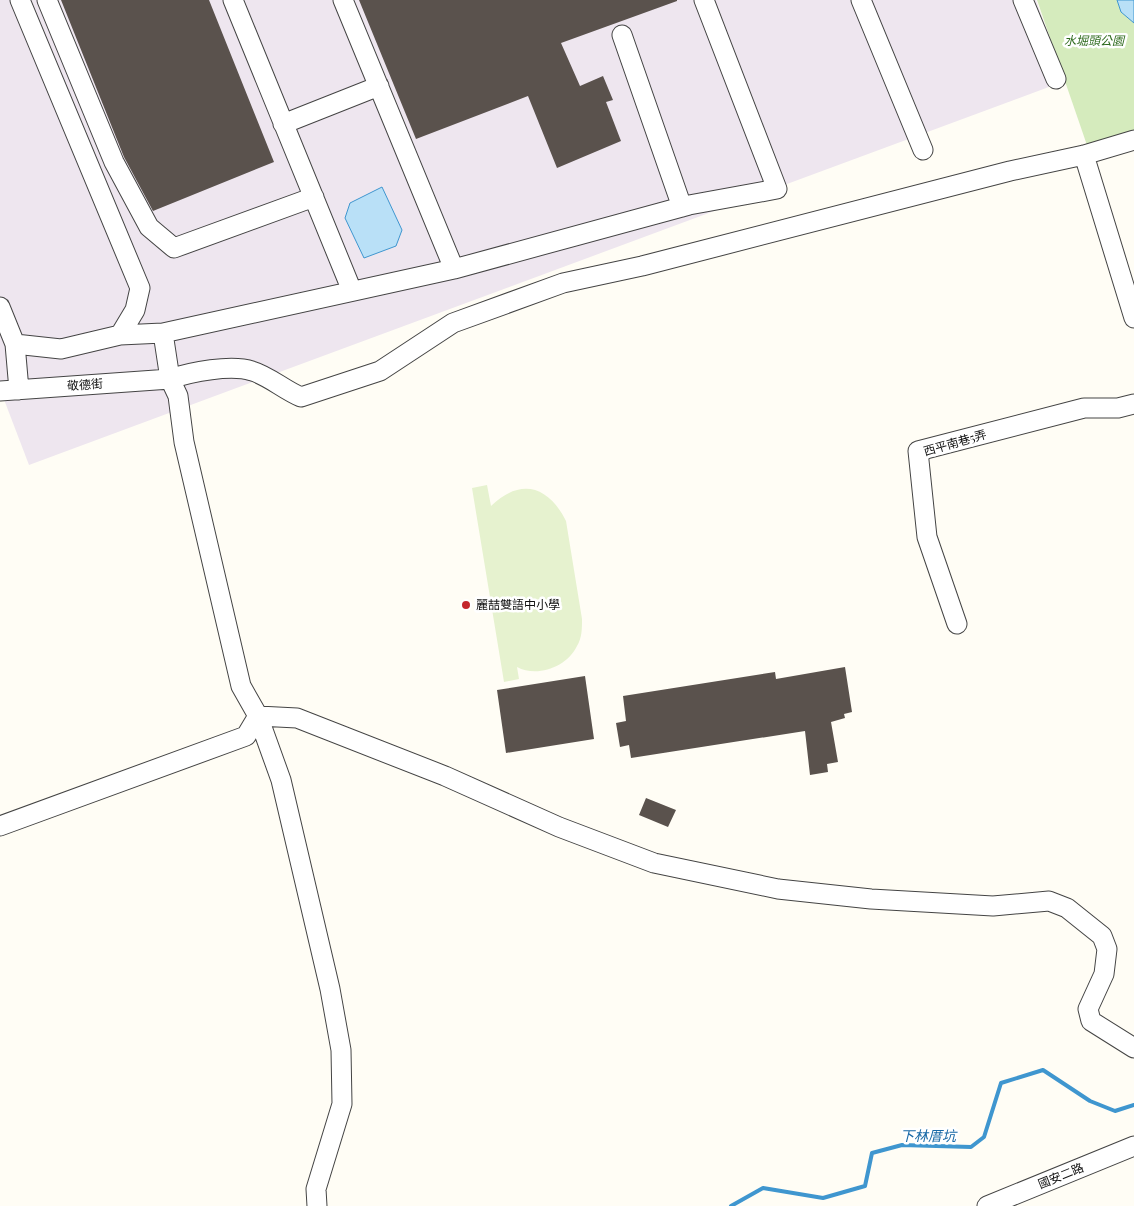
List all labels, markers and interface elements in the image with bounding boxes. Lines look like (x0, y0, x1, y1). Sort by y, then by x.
park label: 水堀頭公園 (1064, 32, 1126, 48)
street label: 敬德街 (66, 375, 103, 393)
street label: 西平南巷5弄 (921, 425, 988, 459)
place label: 麗喆雙語中小學 (476, 596, 560, 612)
marker: 麗喆雙語中小學 (460, 599, 472, 611)
water label: 下林厝坑 (900, 1126, 958, 1145)
street label: 國安二路 (1035, 1159, 1086, 1191)

